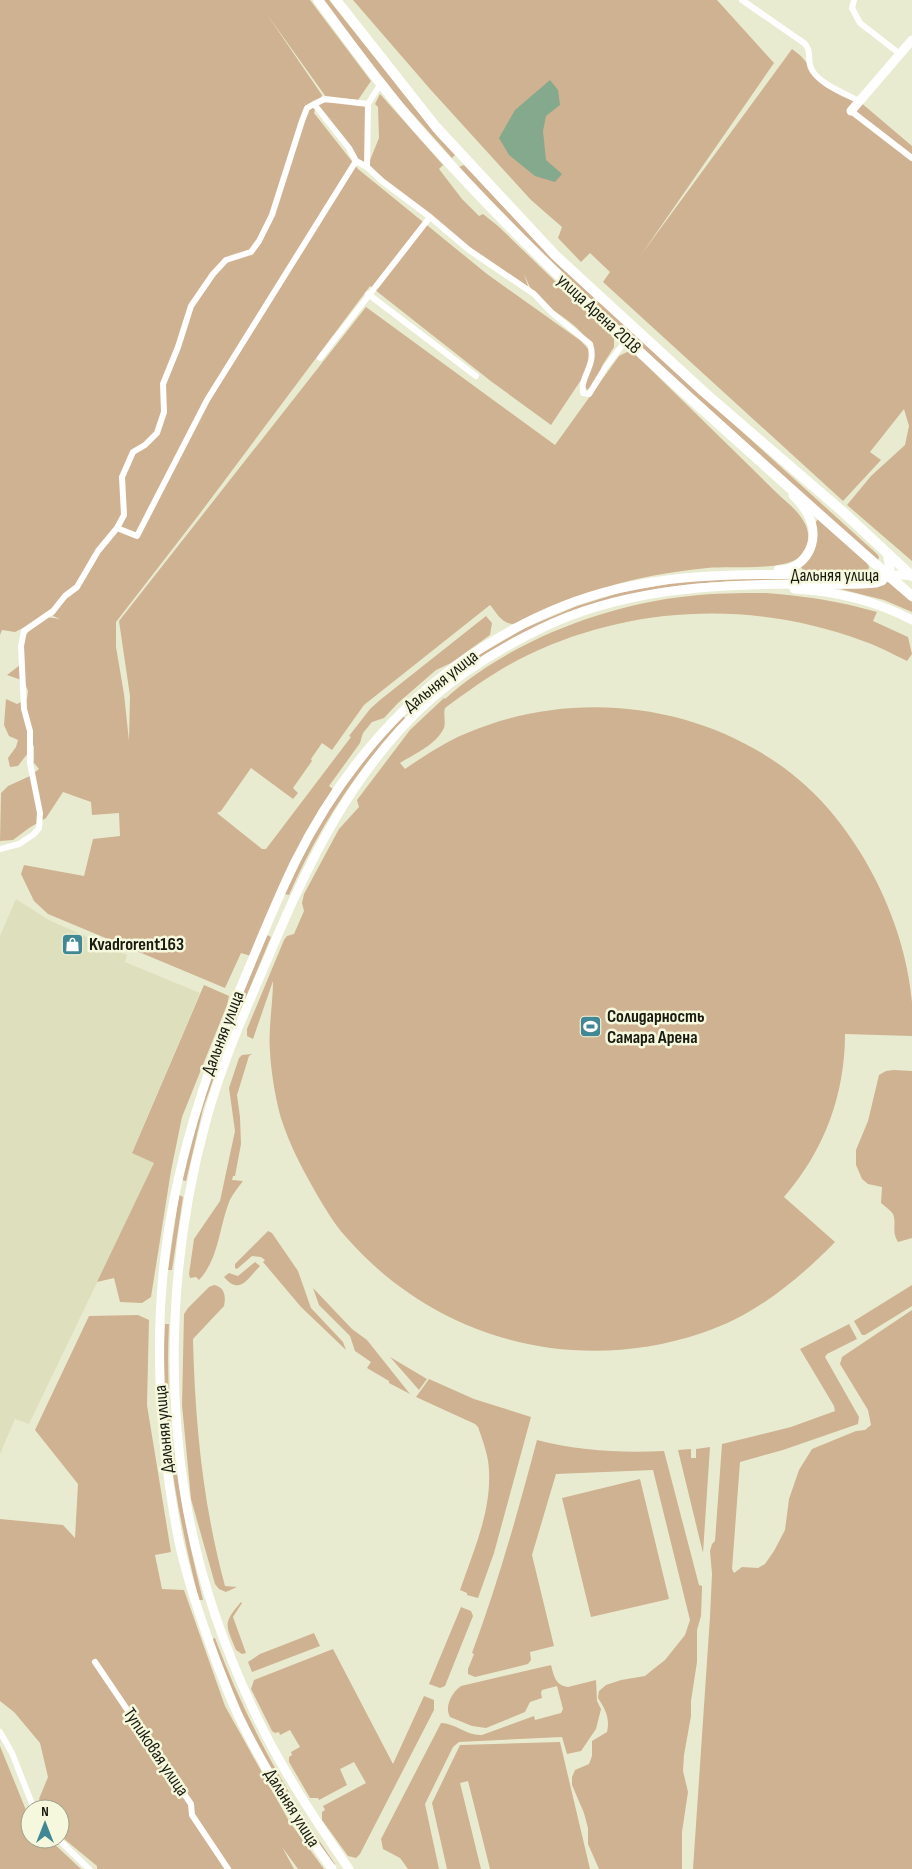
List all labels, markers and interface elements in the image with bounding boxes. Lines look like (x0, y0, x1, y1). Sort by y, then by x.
street label: улица Арена 2018 (552, 270, 646, 358)
street label: Дальняя улица (791, 565, 879, 586)
street label: Дальняя улица (400, 645, 482, 716)
shop icon: Kvadrorent163 (61, 932, 85, 956)
place label: Kvadrorent163 (89, 934, 184, 955)
street label: Дальняя улица (197, 988, 249, 1078)
place label: Солидарность Самара Арена (607, 1006, 704, 1048)
sports icon: Солидарность Самара Арена (579, 1014, 603, 1038)
street label: Дальняя улица (150, 1384, 178, 1474)
street label: Тупиковая улица (119, 1704, 193, 1800)
street label: Дальняя улица (260, 1765, 324, 1851)
north arrow (20, 1799, 70, 1849)
text: N (41, 1803, 49, 1820)

